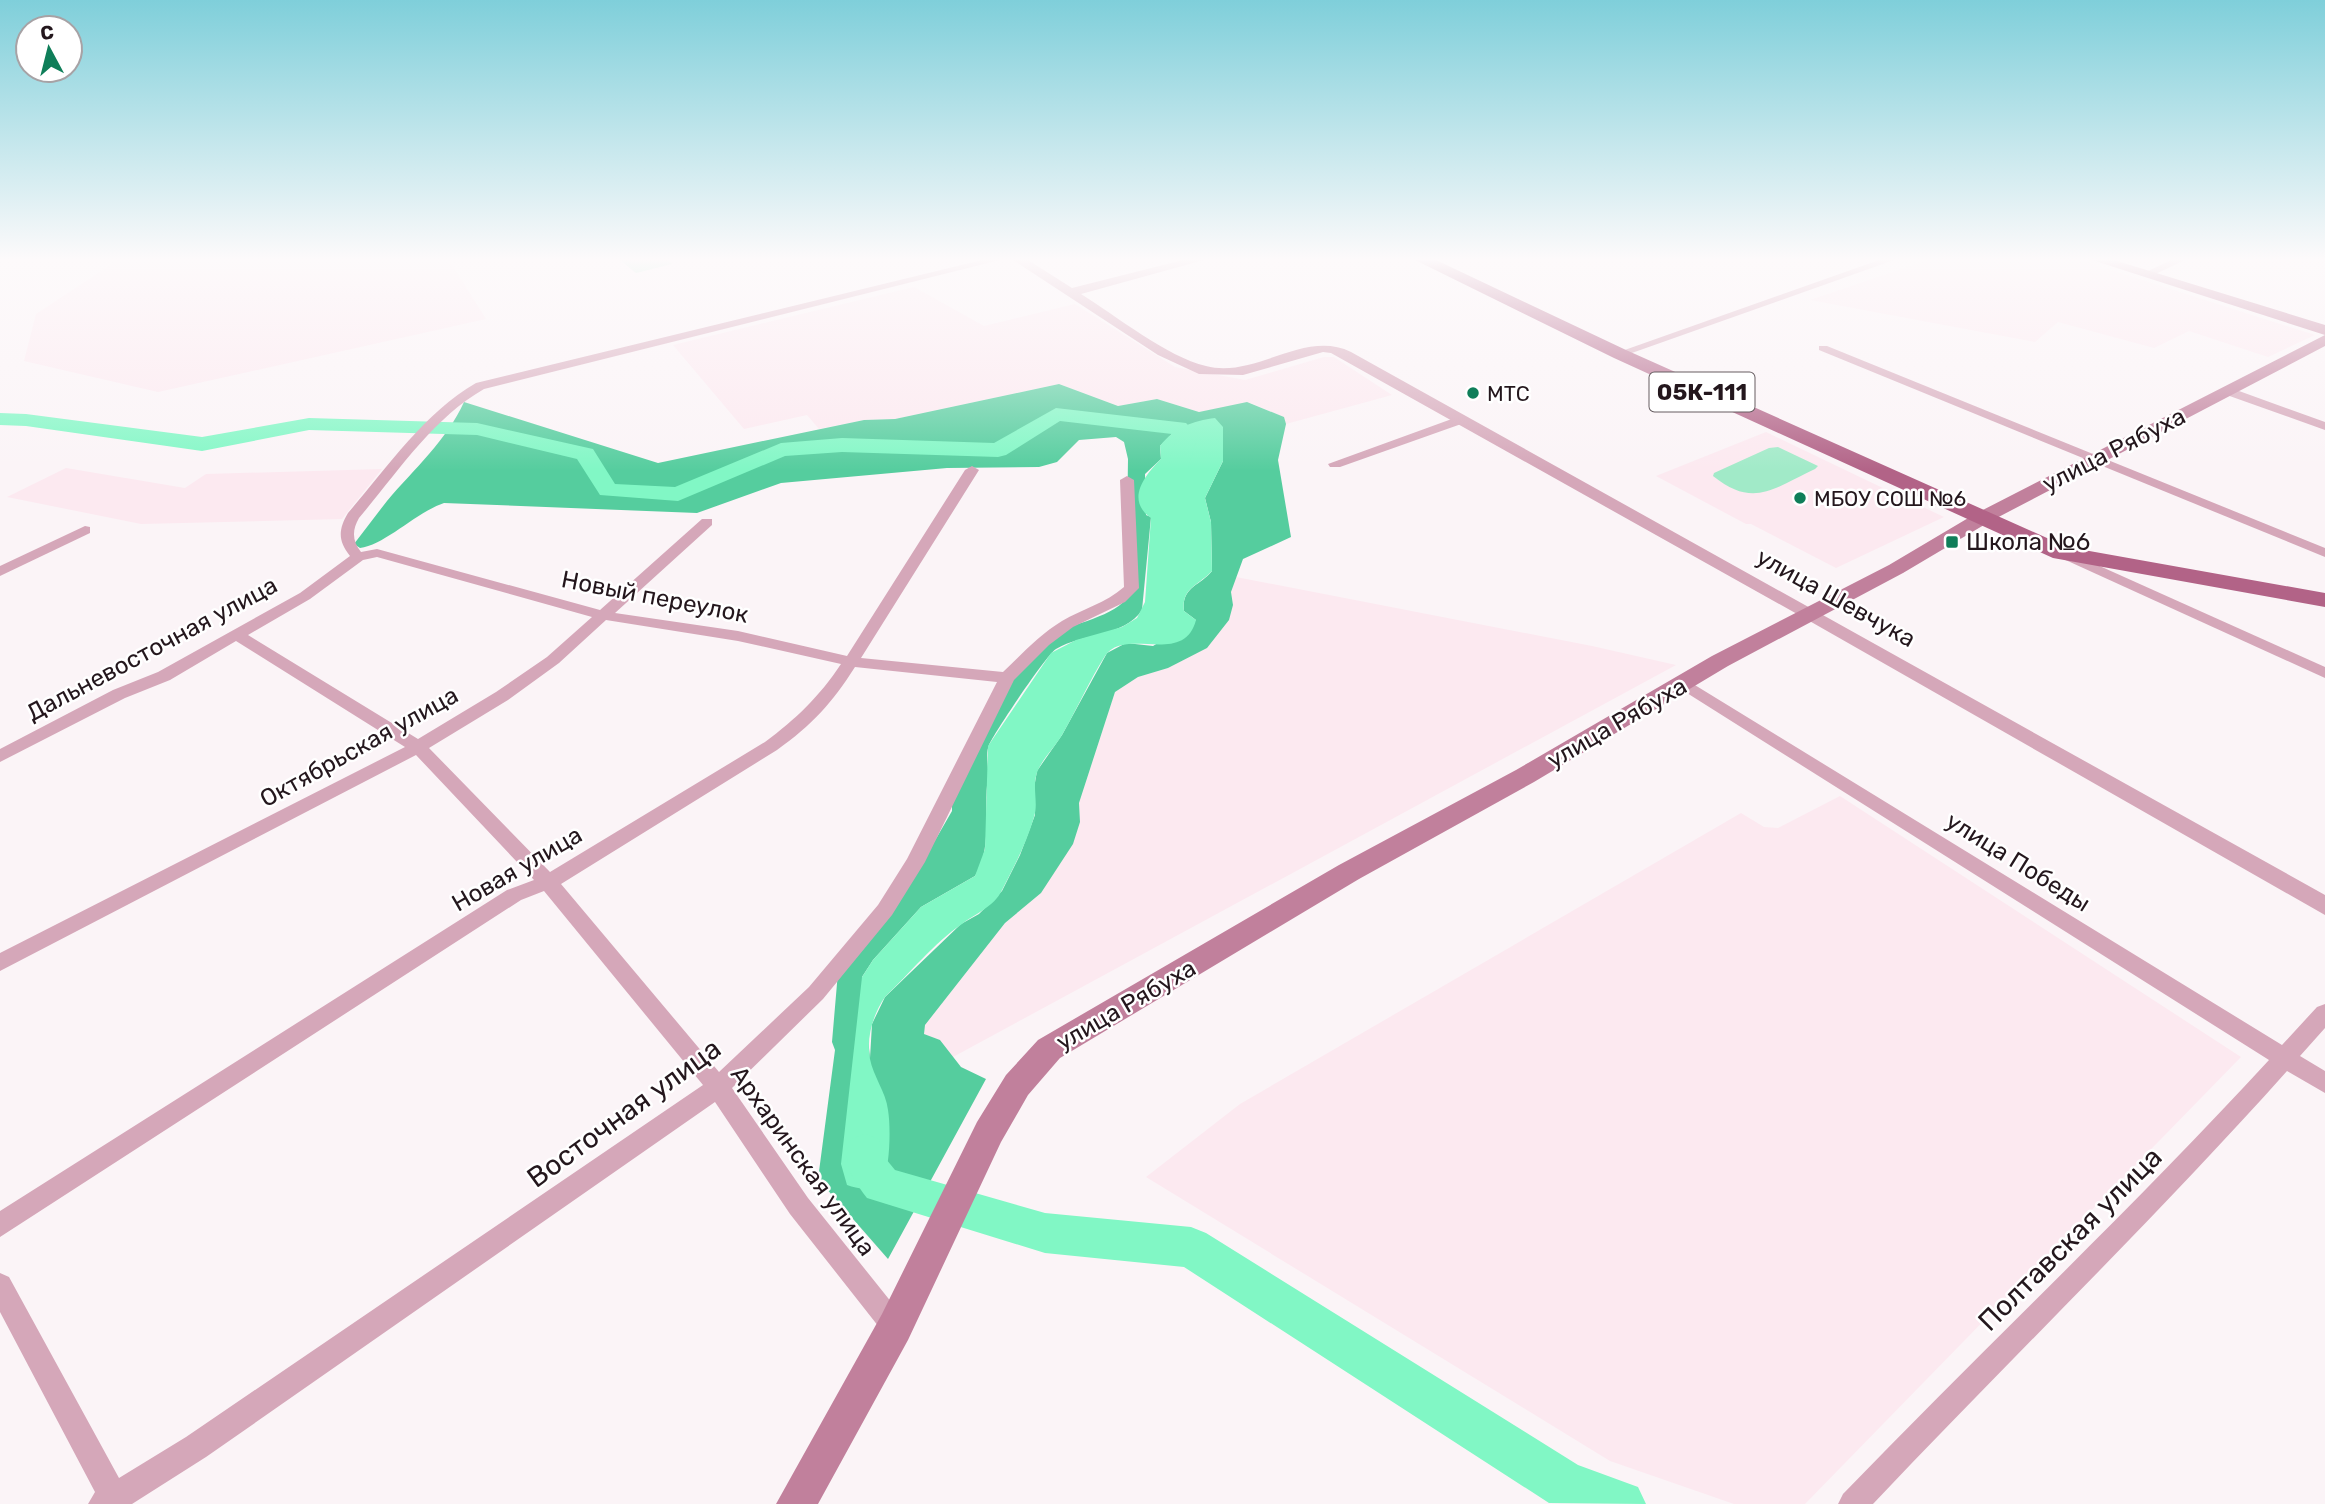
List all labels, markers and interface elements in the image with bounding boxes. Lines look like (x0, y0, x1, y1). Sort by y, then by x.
north arrow (14, 14, 84, 84)
text: С (39, 20, 55, 45)
road number: 05К-111 (1650, 372, 1754, 412)
place label: МТС (1487, 381, 1530, 406)
marker: МТС (1465, 385, 1481, 401)
street label: улица Рябуха (2038, 402, 2190, 498)
place label: МБОУ СОШ №6 (1814, 486, 1966, 511)
marker: МБОУ СОШ №6 (1792, 490, 1808, 506)
place label: Школа №6 (1966, 528, 2090, 556)
marker: Школа №6 (1944, 534, 1960, 550)
street label: улица Шевчука (1752, 543, 1920, 653)
street label: Новый переулок (559, 565, 751, 629)
street label: Дальневосточная улица (22, 571, 282, 727)
street label: улица Рябуха (1542, 672, 1692, 774)
street label: Октябрьская улица (255, 681, 463, 813)
street label: улица Победы (1941, 807, 2095, 917)
street label: Новая улица (447, 820, 587, 918)
street label: улица Рябуха (1051, 954, 1201, 1056)
street label: Восточная улица (521, 1032, 727, 1194)
street label: Архаринская улица (725, 1061, 881, 1261)
street label: Полтавская улица (1971, 1140, 2169, 1338)

